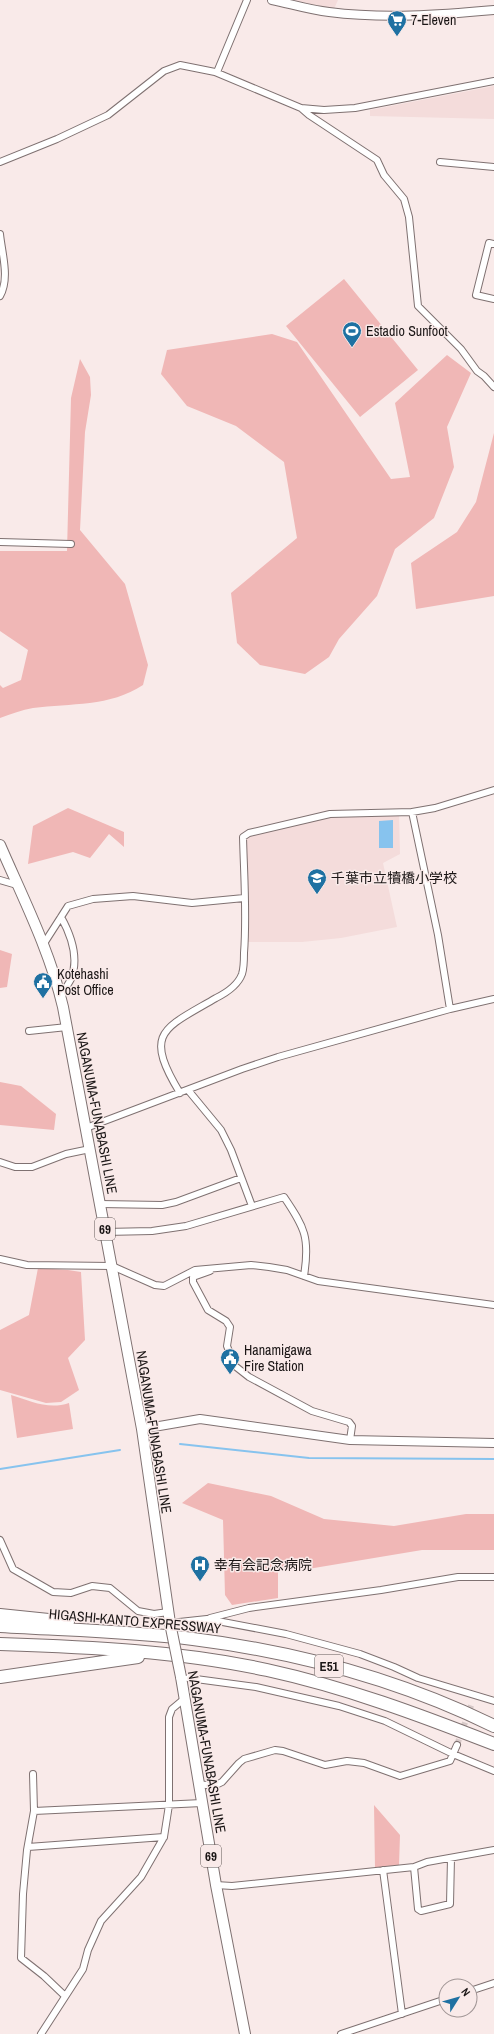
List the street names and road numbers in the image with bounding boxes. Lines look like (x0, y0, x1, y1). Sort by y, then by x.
street label: NAGANUMA-FUNABASHI LINE (72, 1031, 122, 1195)
road number: 69 (95, 1218, 115, 1240)
street label: NAGANUMA-FUNABASHI LINE (132, 1349, 176, 1515)
street label: HIGASHI-KANTO EXPRESSWAY (48, 1605, 222, 1638)
road number: E51 (315, 1655, 343, 1677)
street label: NAGANUMA-FUNABASHI LINE (184, 1669, 230, 1835)
road number: 69 (201, 1845, 221, 1867)

